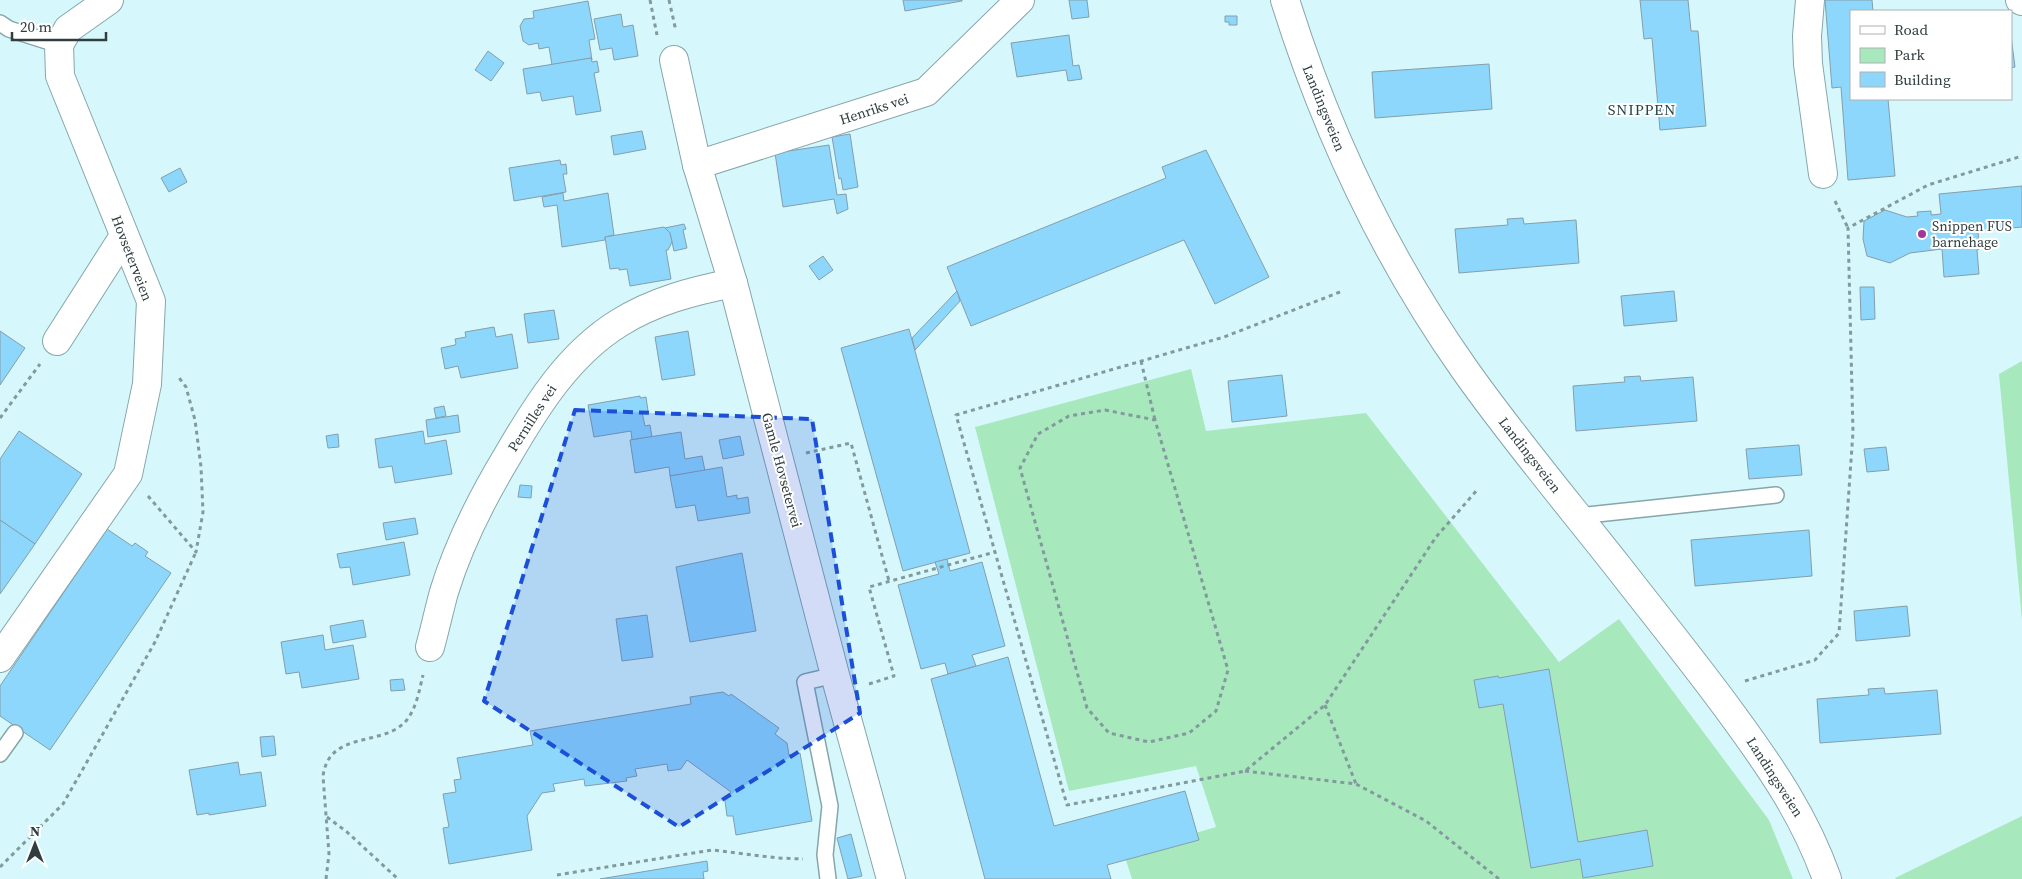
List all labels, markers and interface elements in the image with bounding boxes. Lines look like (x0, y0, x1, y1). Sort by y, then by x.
scale bar (12, 10, 106, 42)
legend (1850, 10, 2012, 100)
text: 20 m (20, 16, 52, 37)
text: Road (1894, 19, 1928, 40)
text: Park (1894, 44, 1926, 65)
street label: Landingsveien (1298, 62, 1351, 155)
text: Building (1894, 69, 1951, 90)
street label: Henriks vei (837, 88, 911, 130)
district label: SNIPPEN (1608, 99, 1676, 120)
street label: Hovseterveien (107, 212, 158, 304)
place label: Snippen FUS barnehage (1932, 216, 2012, 252)
marker: Snippen FUS barnehage (1916, 228, 1928, 240)
street label: Pernilles vei (503, 380, 561, 456)
street label: Gamle Hovsetervei (757, 410, 807, 530)
street label: Landingsveien (1494, 413, 1566, 498)
street label: Landingsveien (1742, 733, 1809, 821)
north arrow (10, 819, 60, 869)
text: N (30, 821, 40, 841)

